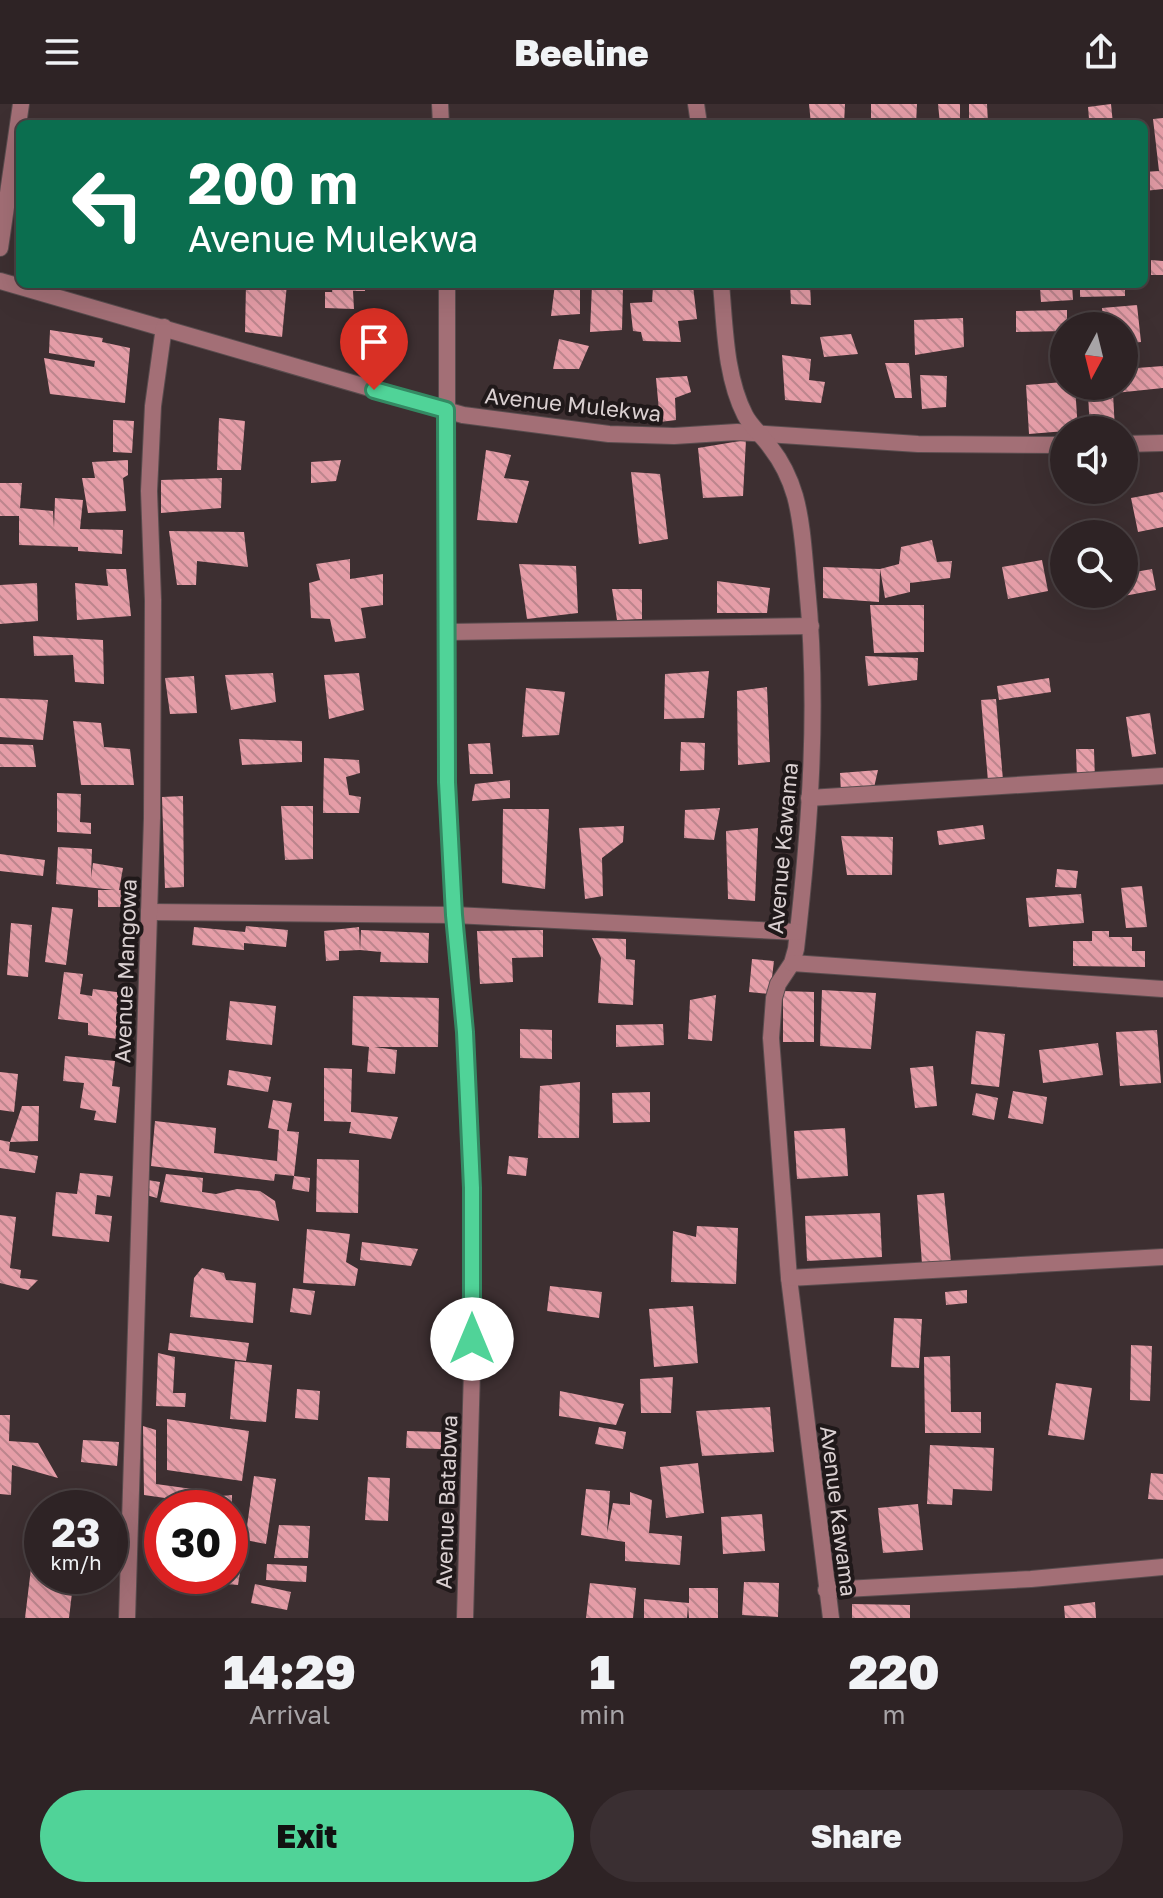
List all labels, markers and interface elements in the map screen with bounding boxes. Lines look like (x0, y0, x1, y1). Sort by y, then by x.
icon: menu (40, 30, 84, 74)
icon: share (1079, 30, 1123, 74)
text: Beeline (514, 31, 649, 74)
text: 200 m (188, 149, 358, 216)
icon: left (56, 152, 160, 256)
text: Avenue Mulekwa (188, 217, 478, 260)
pin (340, 308, 408, 390)
north arrow (1050, 312, 1138, 400)
map controls (1050, 312, 1138, 608)
icon: arrive (352, 320, 396, 364)
street label: Avenue Mulekwa (483, 381, 663, 427)
button: sound (1050, 416, 1138, 504)
button: search (1050, 520, 1138, 608)
street label: Avenue Kawama (761, 761, 803, 935)
street label: Avenue Mangowa (108, 878, 142, 1064)
position arrow (430, 1297, 514, 1381)
street label: Avenue Batabwa (429, 1414, 463, 1590)
street label: Avenue Kawama (815, 1424, 863, 1598)
speed limit sign: 30 (144, 1490, 248, 1594)
text: 23 (52, 1508, 100, 1556)
text: km/h (51, 1550, 101, 1574)
text: 14:29 (223, 1642, 356, 1700)
text: 1 (590, 1642, 615, 1700)
text: 220 (848, 1642, 940, 1700)
text: Arrival (249, 1699, 330, 1730)
text: min (579, 1699, 625, 1730)
text: m (883, 1699, 906, 1730)
button: Exit (40, 1790, 574, 1882)
button: Share (590, 1790, 1123, 1882)

